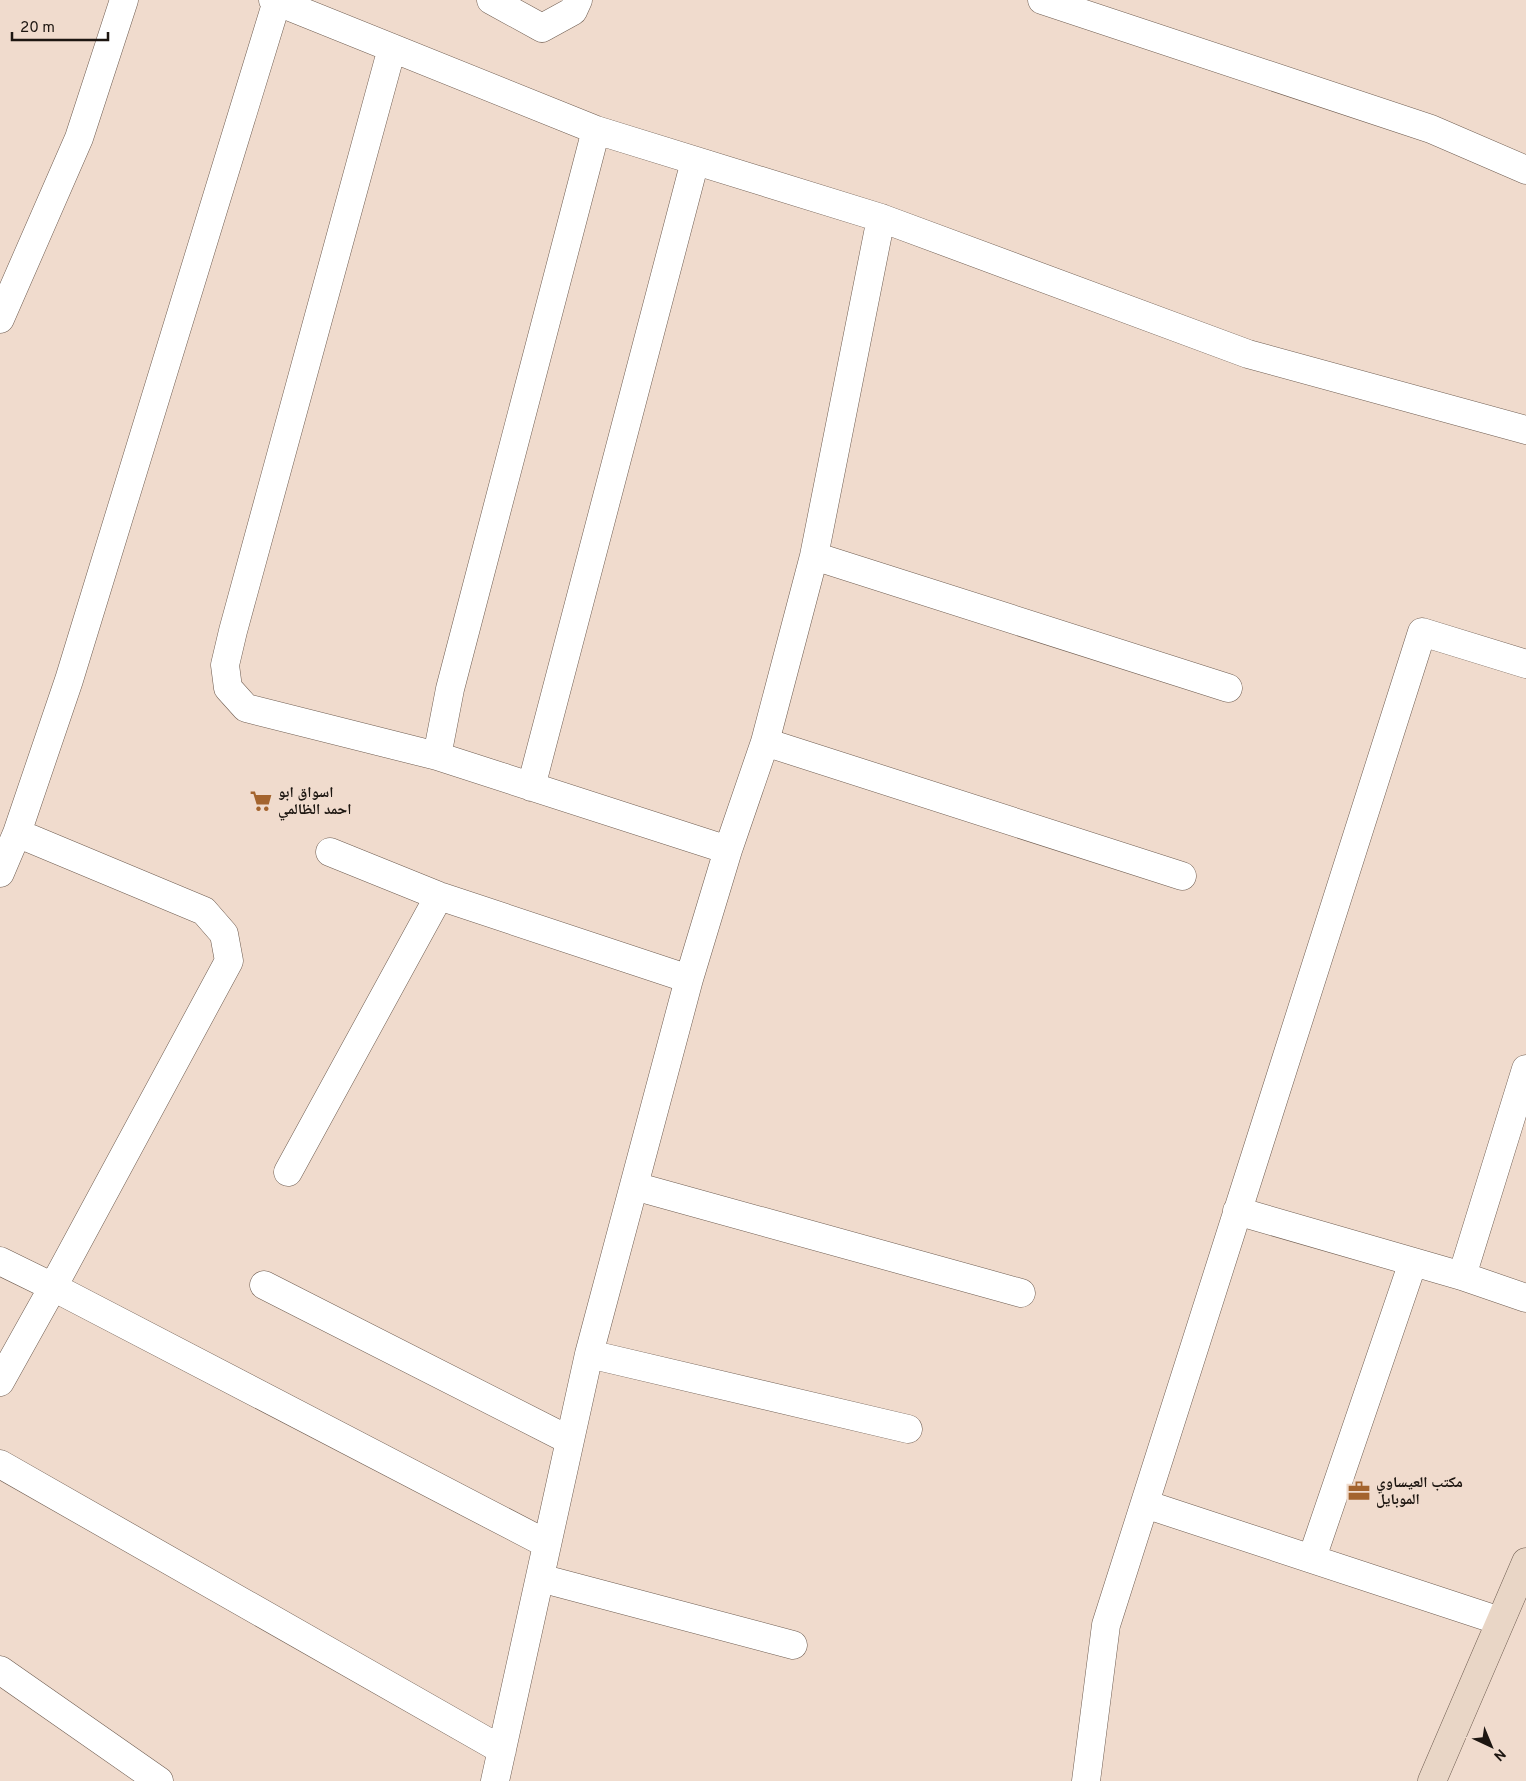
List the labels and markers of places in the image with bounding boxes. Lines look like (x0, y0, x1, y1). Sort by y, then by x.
place label: اسواق ابو احمد الظالمي (278, 784, 351, 821)
supermarket icon: اسواق ابو احمد الظالمي (248, 788, 274, 814)
place label: مكتب العيساوي الموبايل (1376, 1474, 1463, 1510)
office icon: مكتب العيساوي الموبايل (1346, 1478, 1372, 1504)

